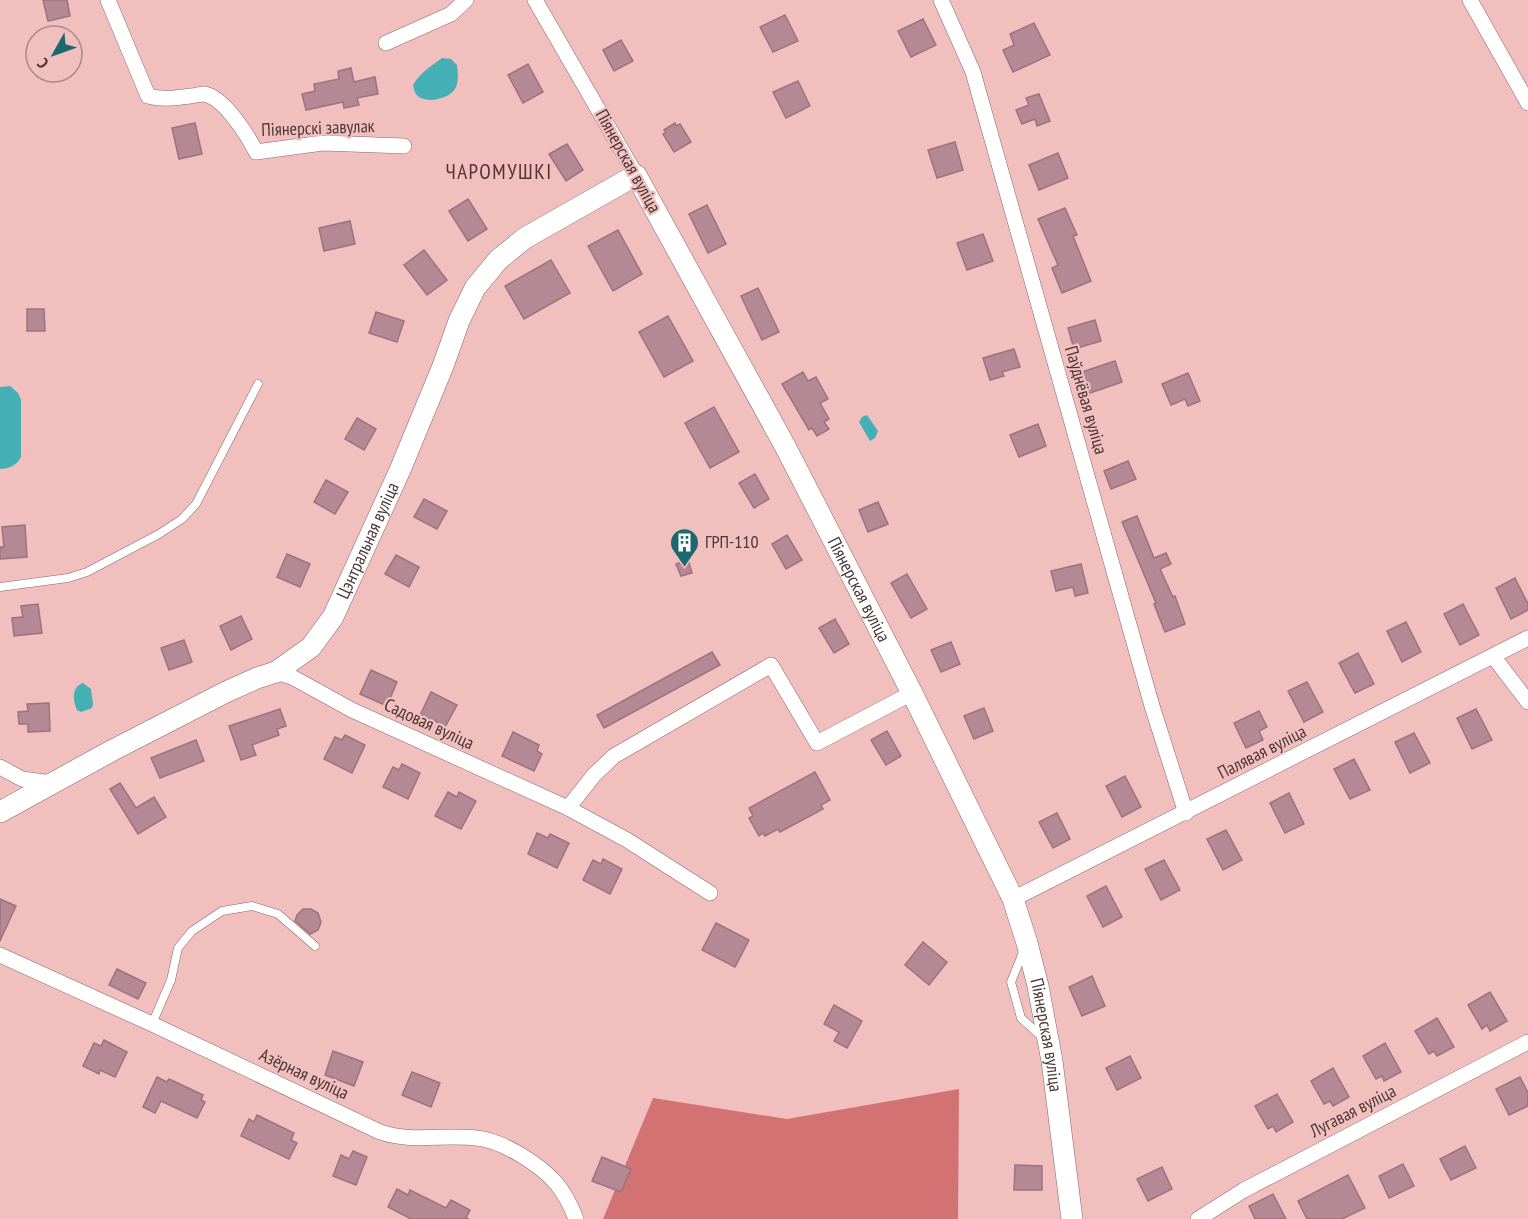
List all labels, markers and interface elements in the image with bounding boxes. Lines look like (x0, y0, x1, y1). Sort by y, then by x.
north arrow (24, 24, 84, 84)
text: С (32, 54, 53, 73)
street label: Піянерская вуліца (591, 105, 666, 217)
street label: Піянерскі завулак (261, 114, 375, 141)
district label: ЧАРОМУШКІ (445, 158, 553, 185)
street label: Паўднёвая вуліца (1060, 343, 1113, 457)
street label: Цэнтральная вуліца (331, 479, 404, 602)
building icon: ГРП-110 (668, 526, 700, 568)
place label: ГРП-110 (705, 530, 759, 553)
street label: Піянерская вуліца (823, 533, 896, 646)
street label: Садовая вуліца (381, 693, 478, 754)
street label: Палявая вуліца (1214, 719, 1310, 784)
street label: Піянерская вуліца (1025, 975, 1068, 1093)
street label: Азёрная вуліца (256, 1043, 353, 1104)
street label: Лугавая вуліца (1305, 1079, 1400, 1143)

